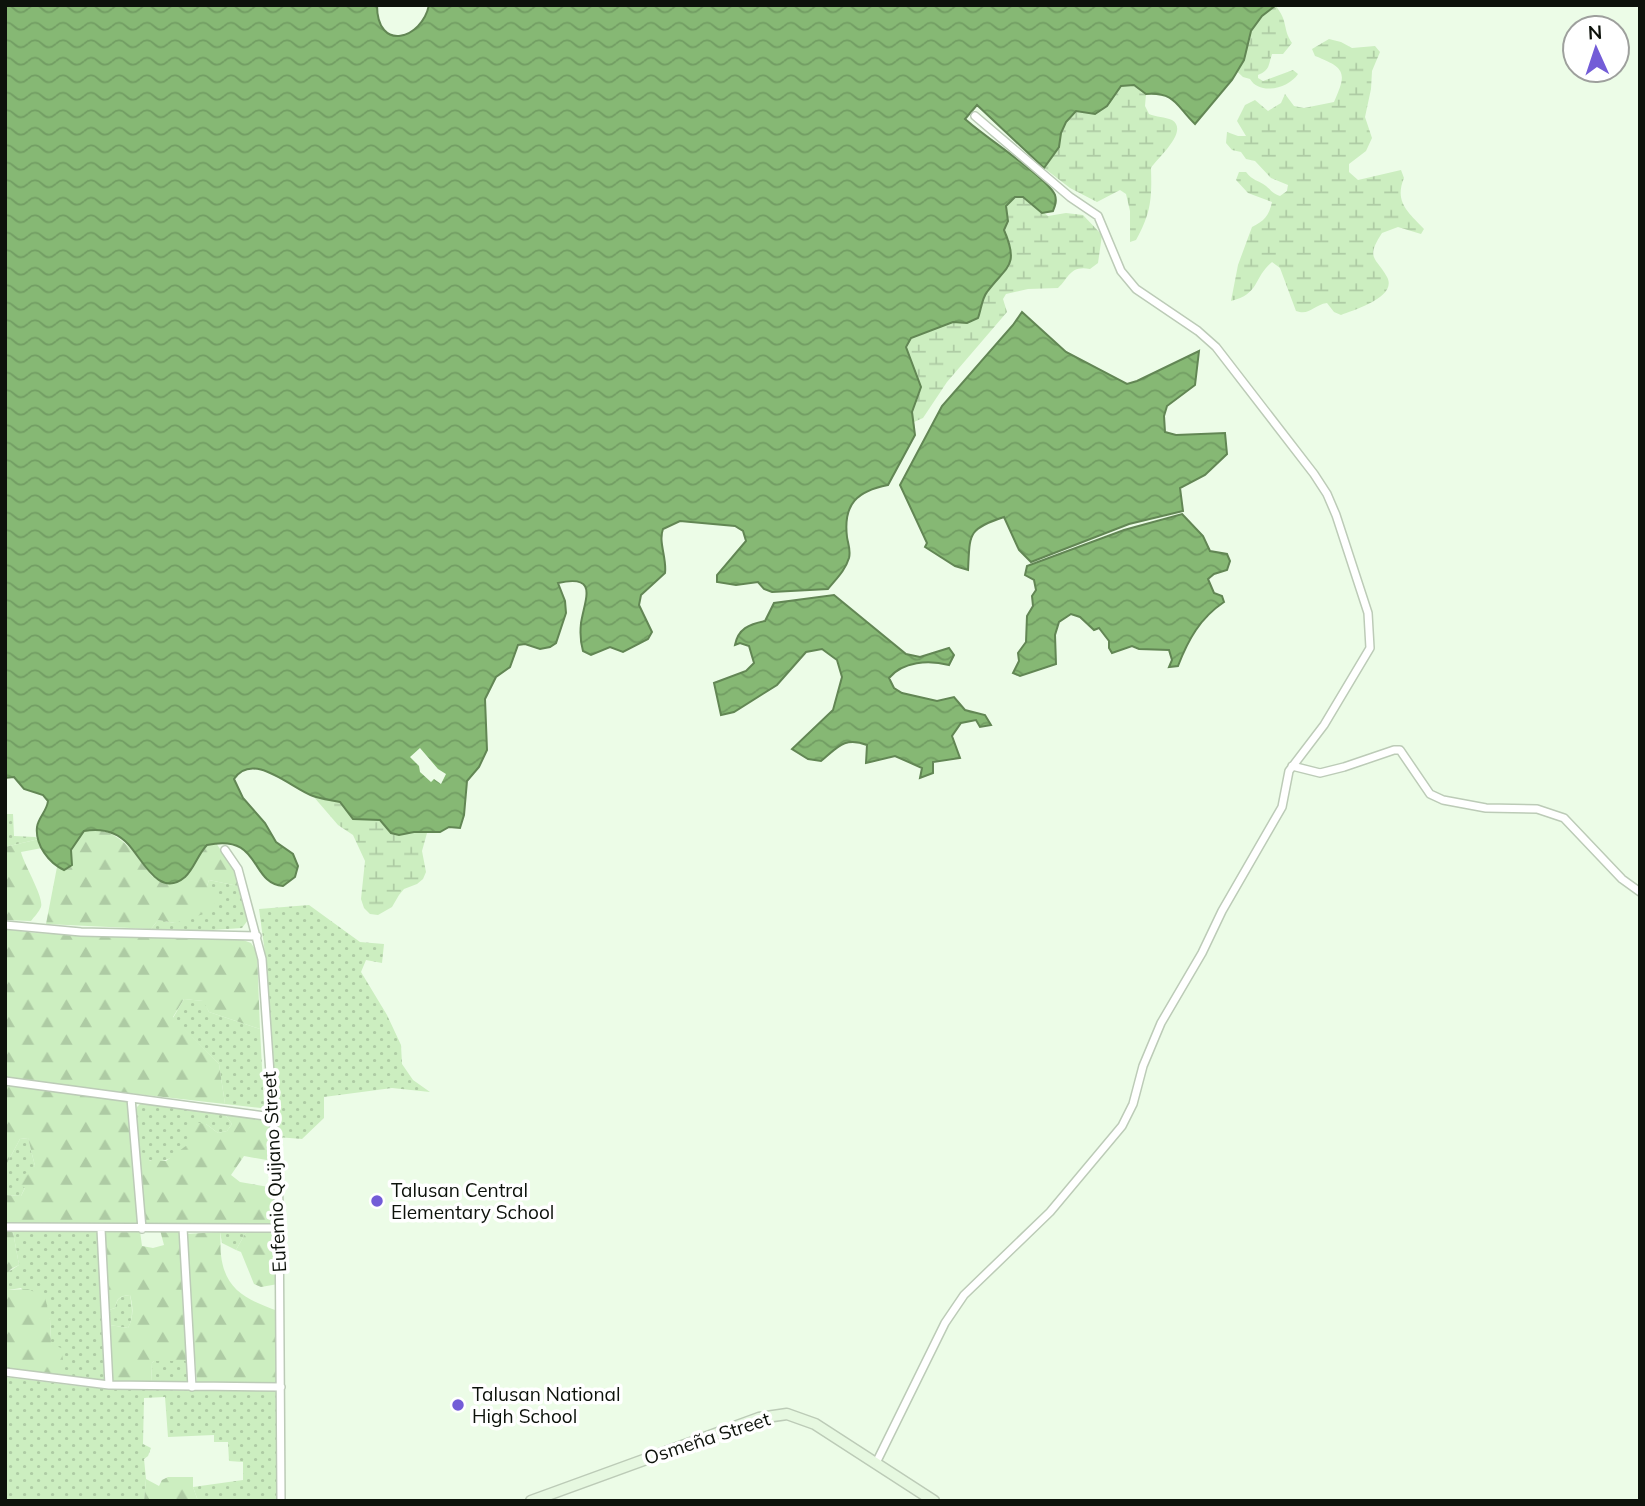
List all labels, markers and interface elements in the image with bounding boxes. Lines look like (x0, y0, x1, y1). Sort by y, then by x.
north arrow (1561, 14, 1631, 84)
text: N (1587, 20, 1603, 44)
street label: Eufemio Quijano Street (257, 1071, 291, 1273)
place label: Talusan Central Elementary School (391, 1178, 554, 1224)
marker: Talusan Central Elementary School (369, 1193, 385, 1209)
place label: Talusan National High School (472, 1382, 621, 1428)
marker: Talusan National High School (450, 1397, 466, 1413)
street label: Osmeña Street (641, 1406, 773, 1470)

